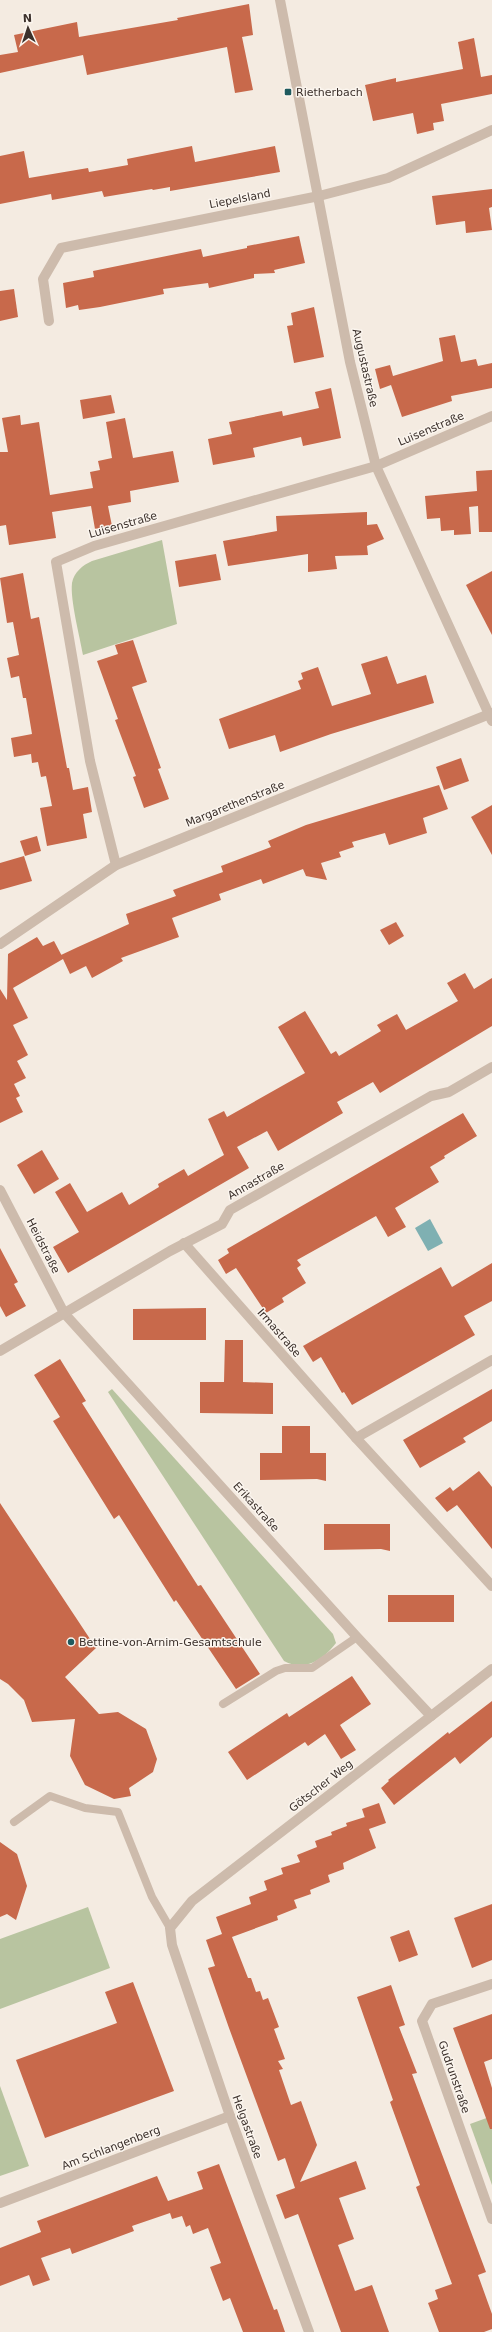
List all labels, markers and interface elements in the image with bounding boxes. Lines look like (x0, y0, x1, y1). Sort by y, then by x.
north arrow (8, 8, 48, 48)
text: N (23, 12, 32, 25)
place label: Rietherbach (296, 86, 363, 99)
marker: Rietherbach (283, 87, 293, 97)
street label: Liepelsland (208, 187, 272, 211)
street label: Augustastraße (350, 327, 380, 409)
street label: Luisenstraße (396, 409, 466, 449)
street label: Luisenstraße (87, 509, 159, 541)
street label: Margarethenstraße (184, 778, 286, 830)
street label: Annastraße (225, 1159, 287, 1202)
street label: Heidstraße (24, 1216, 63, 1276)
street label: Irmastraße (254, 1306, 304, 1360)
street label: Erikastraße (230, 1479, 282, 1535)
place label: Bettine-von-Arnim-Gesamtschule (79, 1636, 262, 1649)
marker: Bettine-von-Arnim-Gesamtschule (66, 1637, 76, 1647)
street label: Götscher Weg (287, 1757, 355, 1815)
street label: Gudrunstraße (435, 2039, 473, 2115)
street label: Helgastraße (229, 2093, 265, 2161)
street label: Am Schlangenberg (60, 2123, 162, 2173)

